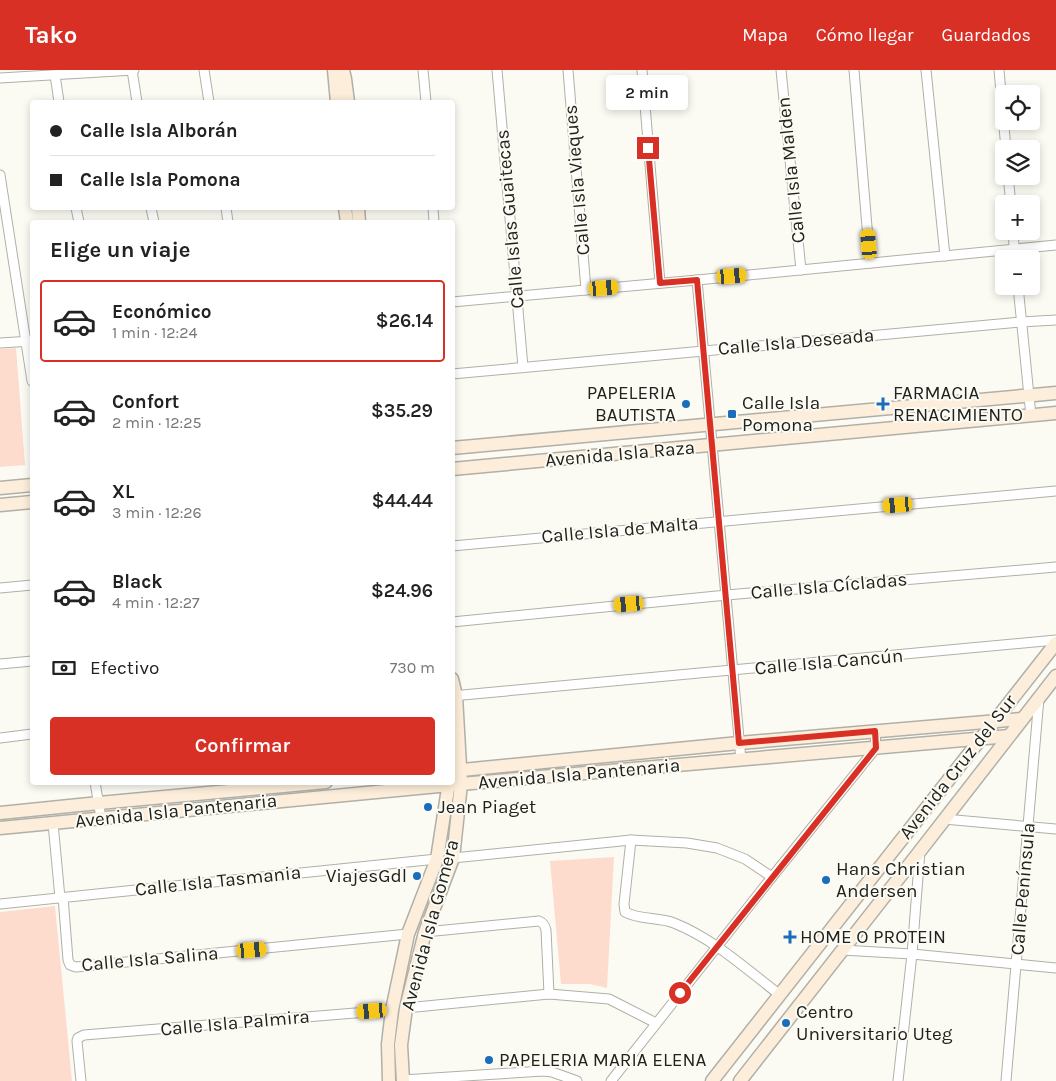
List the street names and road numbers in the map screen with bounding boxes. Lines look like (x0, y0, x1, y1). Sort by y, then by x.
street label: Calle Isla Malden (772, 96, 810, 244)
street label: Calle Isla Vieques (559, 104, 595, 256)
street label: Calle Islas Guaitecas (491, 129, 529, 309)
street label: Calle Isla Deseada (717, 324, 875, 360)
street label: Avenida Isla Raza (544, 436, 696, 472)
street label: Calle Isla de Malta (541, 512, 699, 548)
street label: Calle Isla Cícladas (750, 568, 908, 604)
street label: Calle Isla Cancún (754, 645, 904, 679)
street label: Avenida Cruz del Sur (895, 690, 1021, 844)
street label: Avenida Isla Pantenaria (477, 754, 681, 794)
street label: Avenida Isla Pantenaria (74, 789, 278, 833)
street label: Calle Península (1006, 822, 1040, 956)
street label: Avenida Isla Gomera (397, 837, 463, 1013)
street label: Calle Isla Tasmania (134, 861, 302, 901)
street label: Calle Isla Salina (81, 942, 219, 976)
street label: Calle Isla Palmira (159, 1006, 311, 1040)

